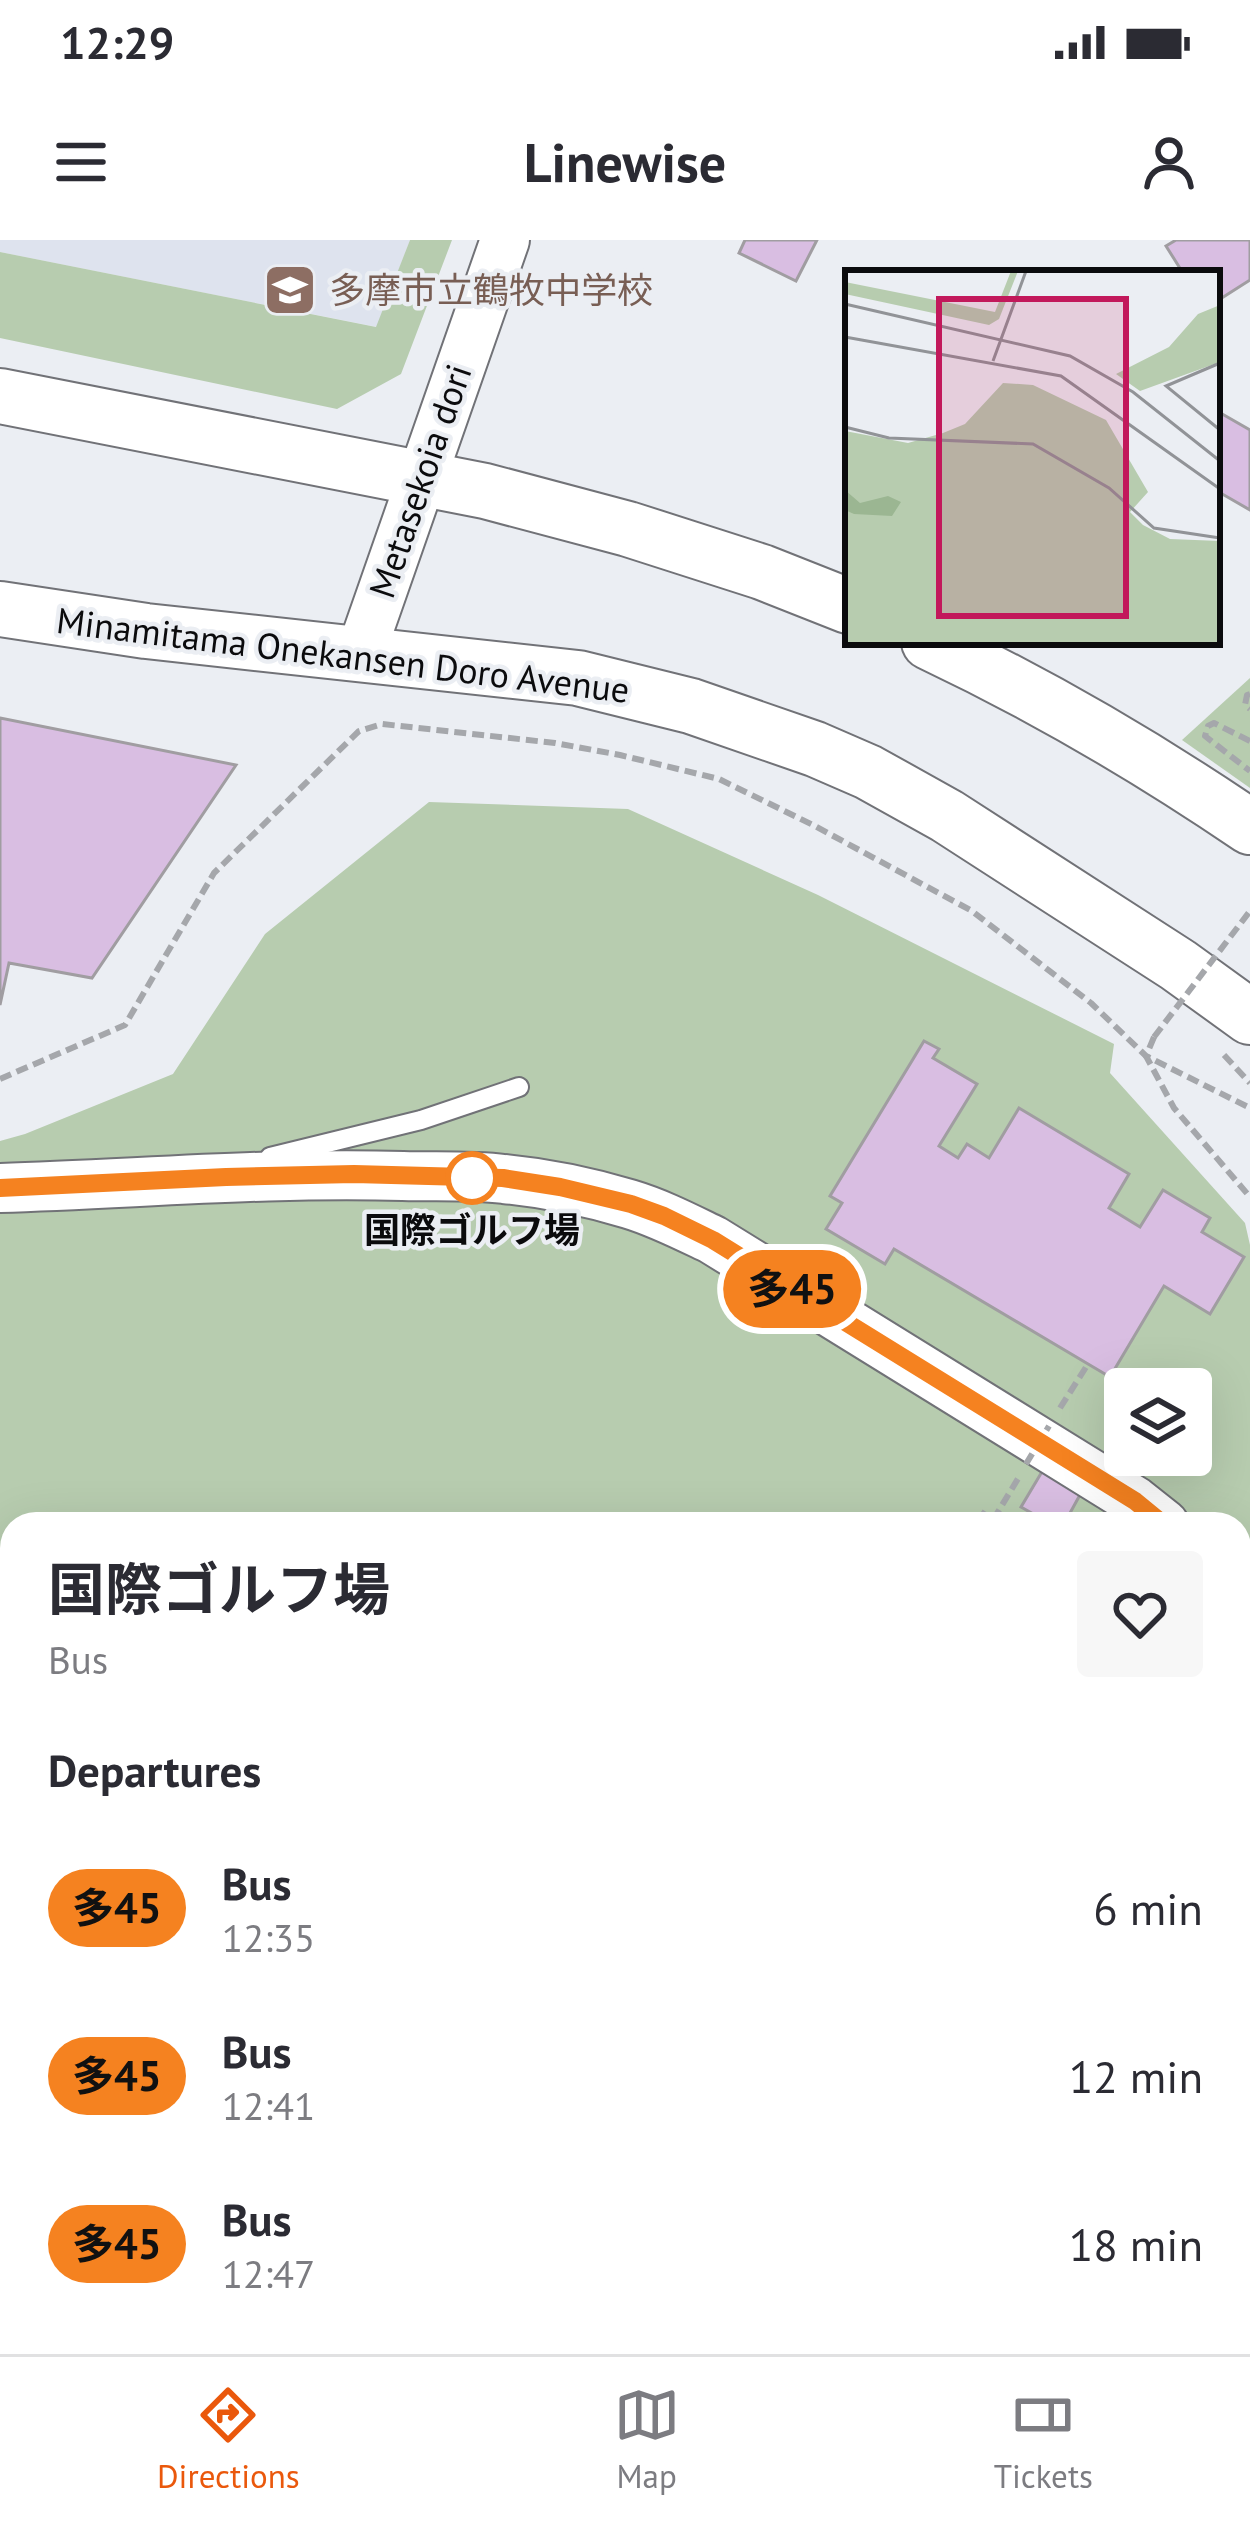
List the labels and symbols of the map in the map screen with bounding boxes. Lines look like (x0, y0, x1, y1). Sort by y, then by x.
school or university icon: 多摩市立鶴牧中学校 (262, 262, 318, 318)
place label: 多摩市立鶴牧中学校 (329, 266, 653, 313)
inset map (845, 270, 1220, 645)
street label: Metasekoia dori (358, 358, 481, 604)
street label: Minamitama Onekansen Doro Avenue (54, 596, 632, 713)
marker: 国際ゴルフ場 (447, 1153, 497, 1203)
place label: 国際ゴルフ場 (364, 1206, 580, 1253)
line badge: 多45 (723, 1250, 861, 1328)

